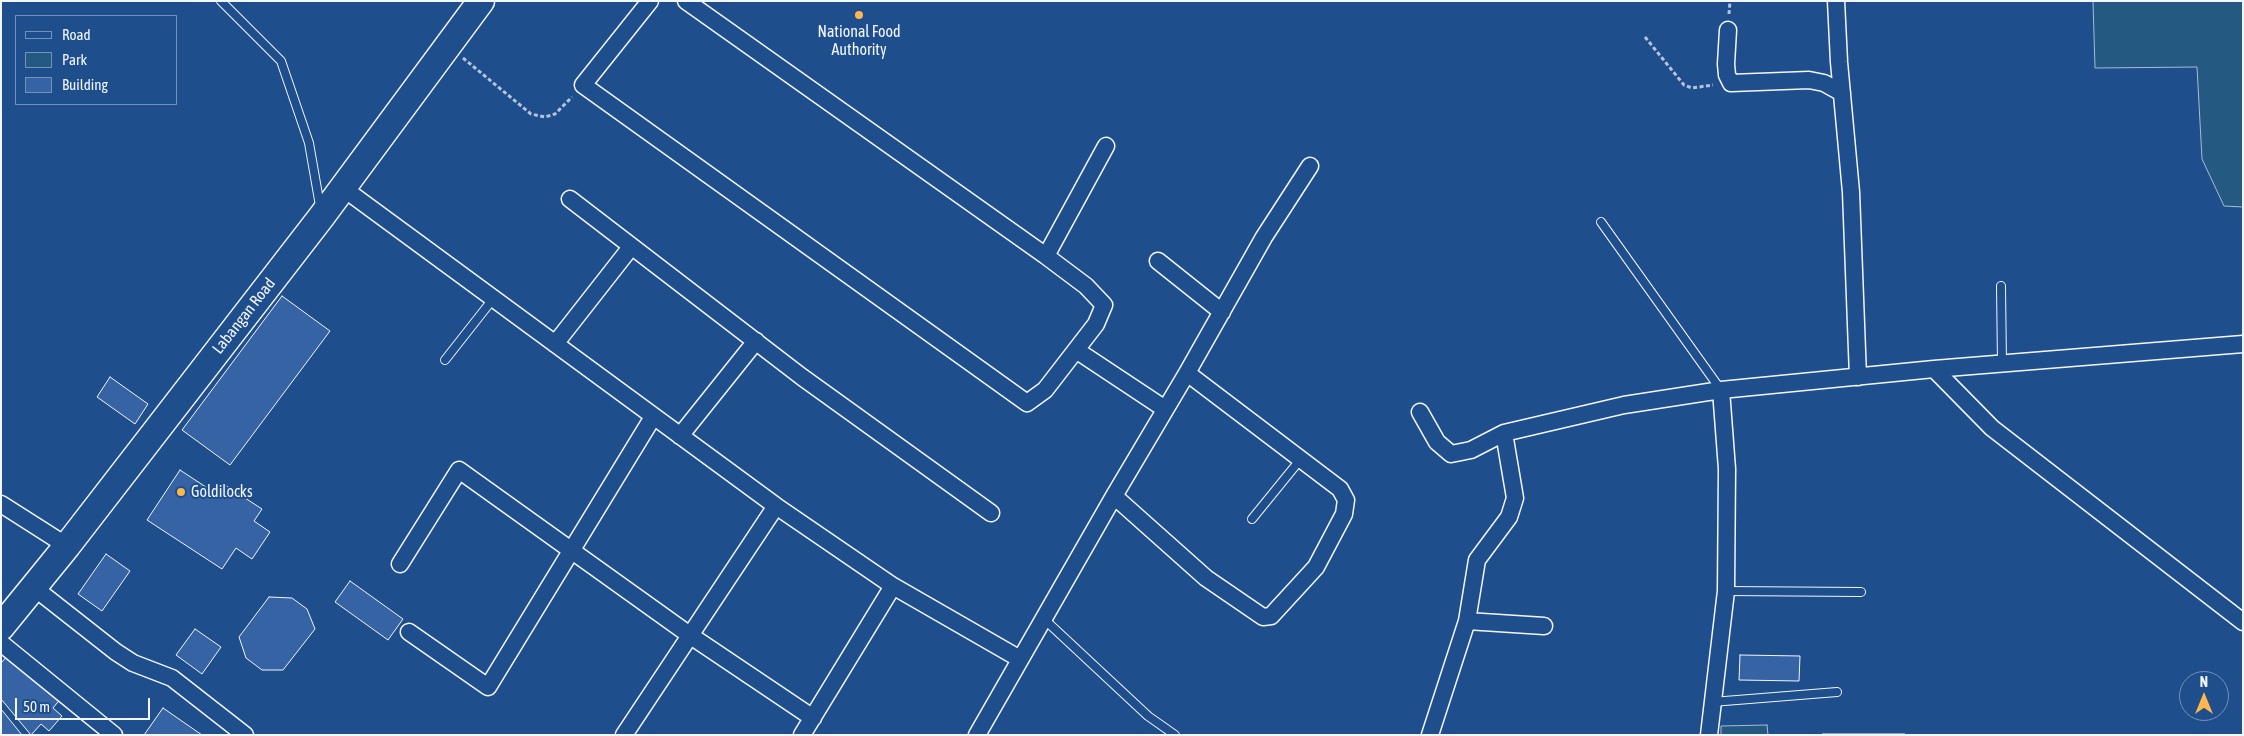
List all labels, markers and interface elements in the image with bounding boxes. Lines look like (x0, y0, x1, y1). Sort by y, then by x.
marker: National Food Authority (853, 9, 865, 21)
legend (15, 15, 178, 105)
place label: National Food Authority (817, 22, 901, 60)
text: Road (62, 26, 91, 43)
text: Park (62, 51, 87, 68)
text: Building (62, 76, 108, 93)
street label: Labangan Road (208, 274, 280, 358)
place label: Goldilocks (191, 482, 253, 502)
marker: Goldilocks (175, 486, 187, 498)
north arrow (2179, 671, 2229, 721)
text: N (2200, 674, 2208, 690)
scale bar (18, 688, 152, 720)
text: 50 m (23, 698, 50, 715)

